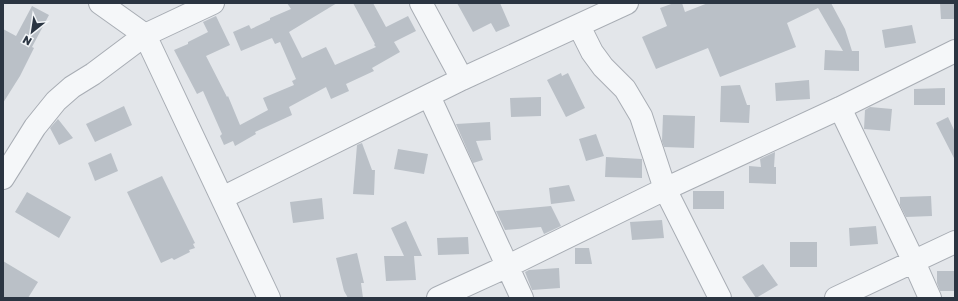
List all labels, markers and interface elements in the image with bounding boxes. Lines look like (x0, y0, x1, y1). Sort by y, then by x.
north arrow (12, 12, 52, 52)
text: N (20, 33, 34, 49)

